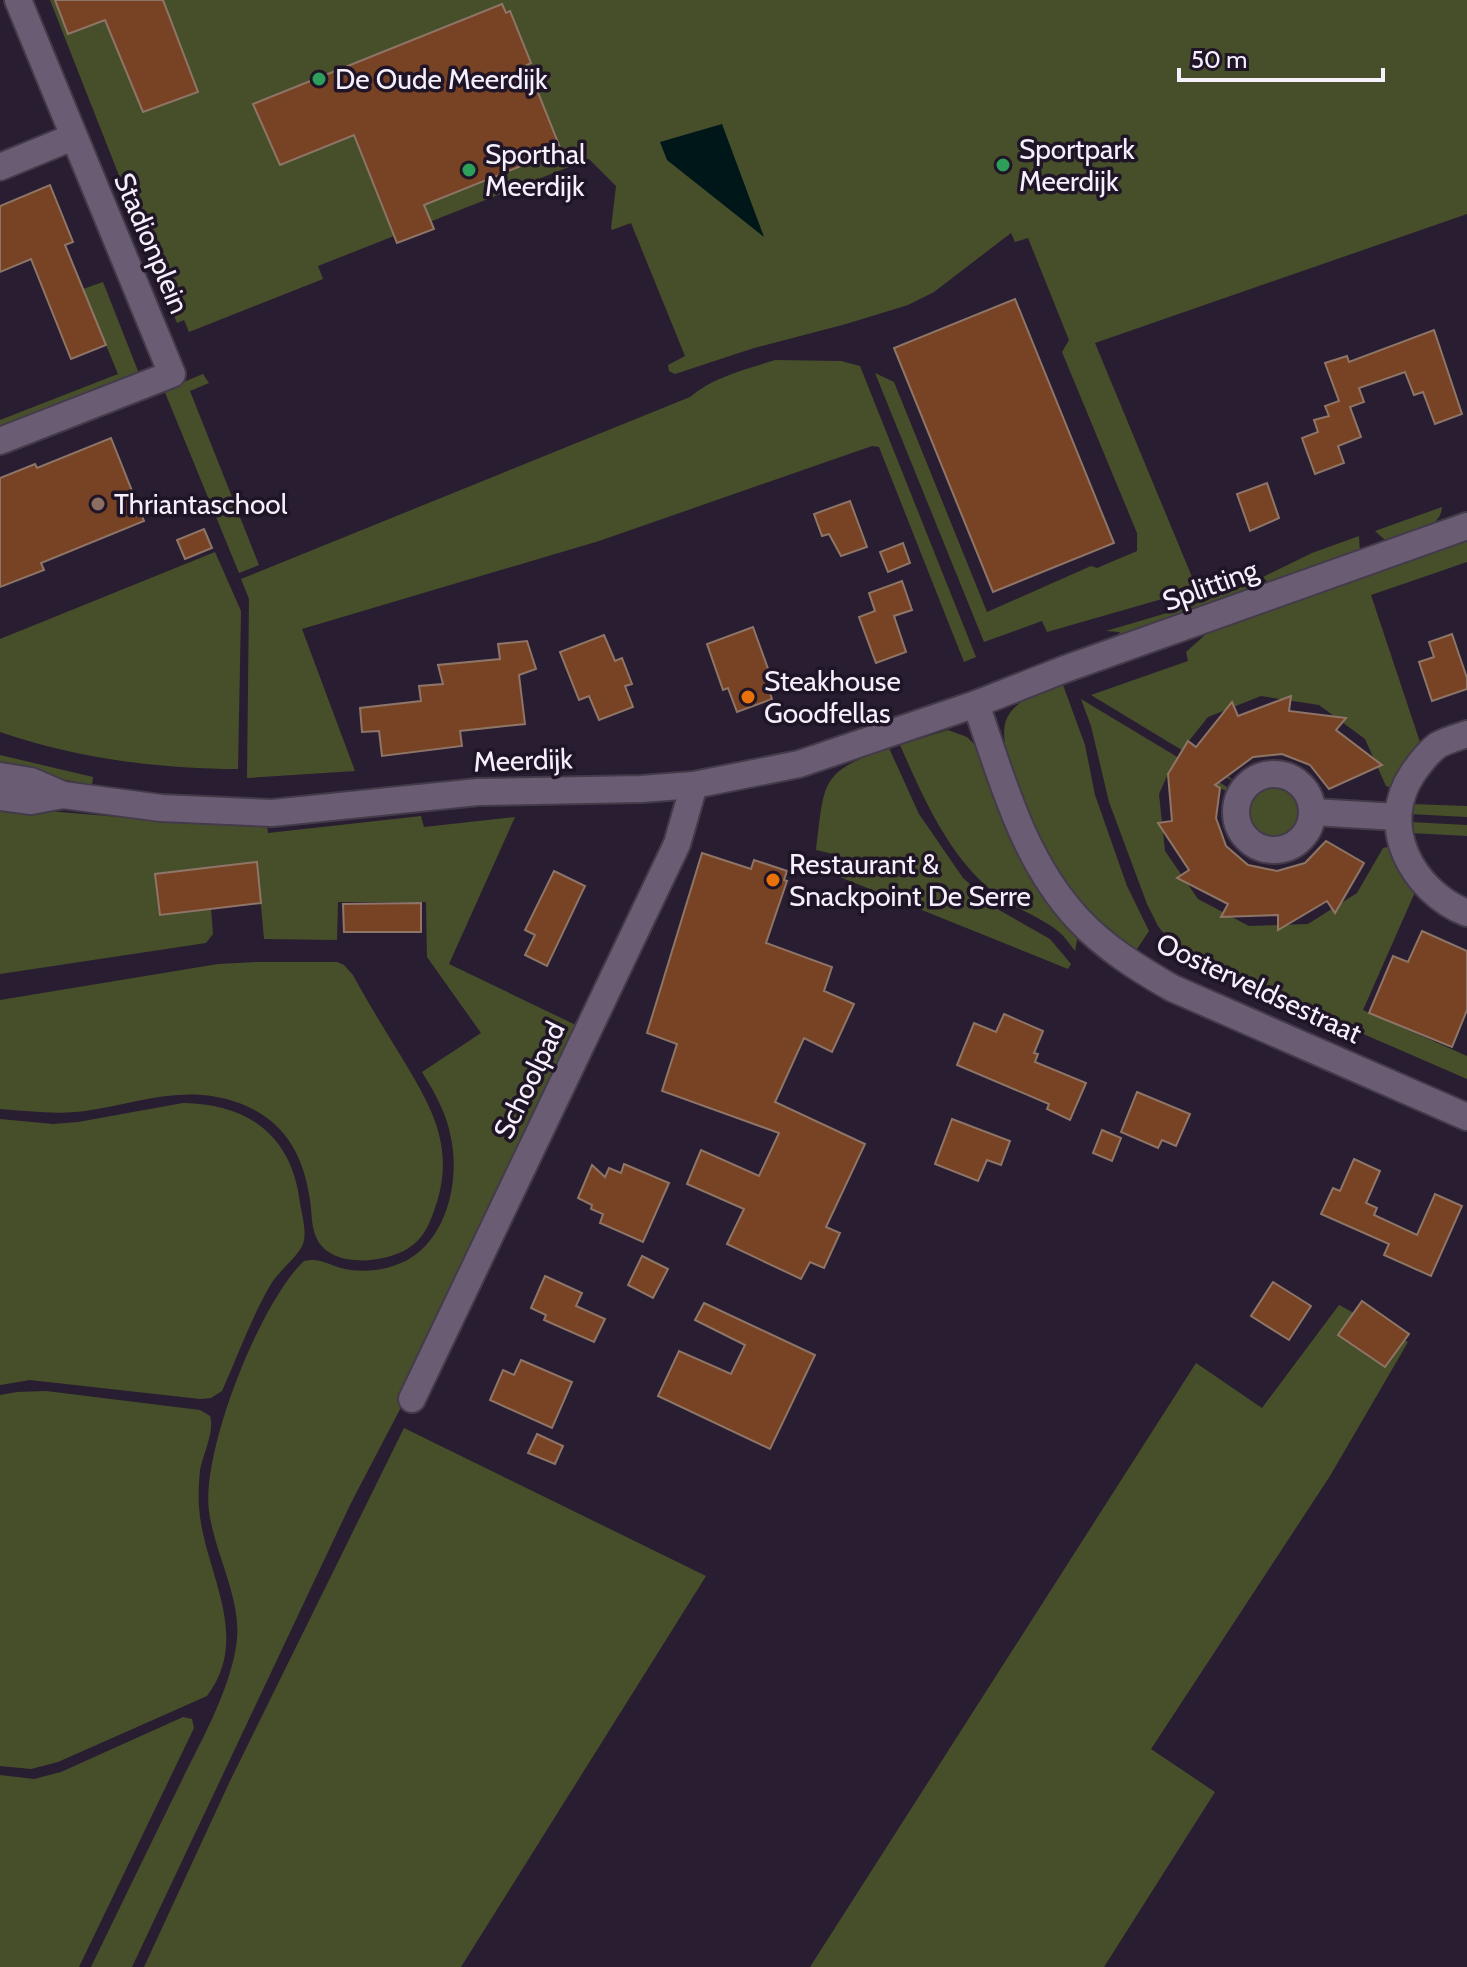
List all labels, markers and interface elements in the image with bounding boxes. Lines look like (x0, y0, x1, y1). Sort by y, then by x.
scale bar (1179, 32, 1383, 82)
text: 50 m (1191, 45, 1247, 74)
place label: De Oude Meerdijk (335, 62, 548, 96)
marker: De Oude Meerdijk (310, 70, 328, 88)
place label: Sportpark Meerdijk (1019, 132, 1135, 198)
place label: Sporthal Meerdijk (485, 137, 586, 203)
marker: Sportpark Meerdijk (994, 156, 1012, 174)
marker: Sporthal Meerdijk (460, 161, 478, 179)
street label: Stadionplein (107, 168, 197, 318)
place label: Thriantaschool (114, 487, 288, 521)
marker: Thriantaschool (89, 495, 107, 513)
street label: Splitting (1158, 552, 1263, 618)
place label: Steakhouse Goodfellas (764, 664, 901, 730)
marker: Steakhouse Goodfellas (739, 688, 757, 706)
street label: Meerdijk (473, 741, 574, 779)
place label: Restaurant & Snackpoint De Serre (789, 847, 1031, 913)
marker: Restaurant & Snackpoint De Serre (764, 871, 782, 889)
street label: Oosterveldsestraat (1151, 926, 1367, 1050)
street label: Schoolpad (486, 1016, 572, 1144)

